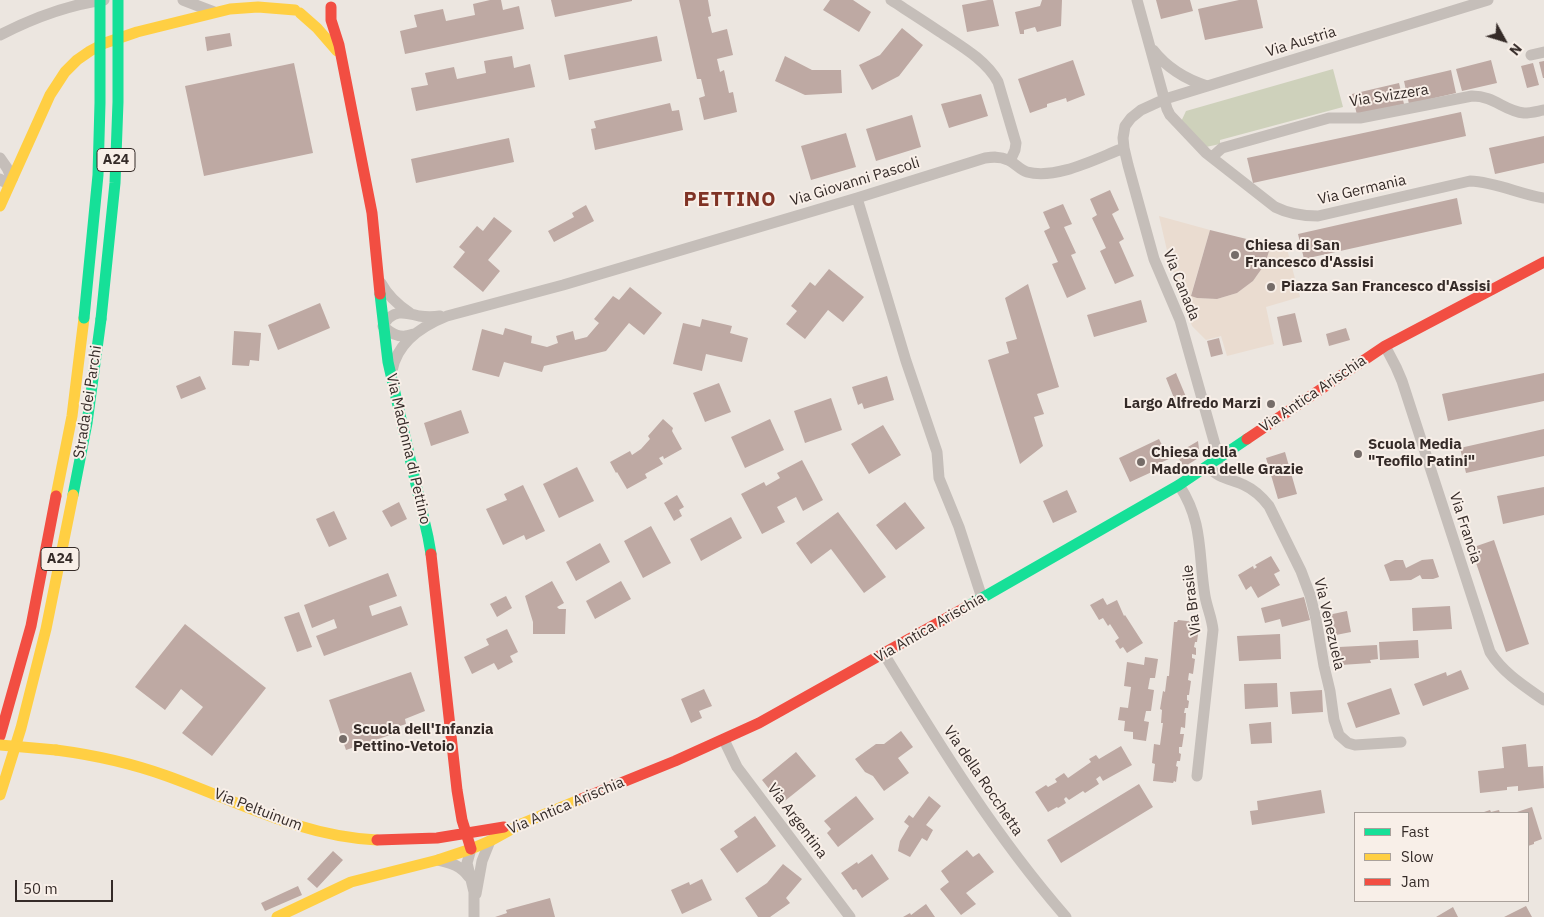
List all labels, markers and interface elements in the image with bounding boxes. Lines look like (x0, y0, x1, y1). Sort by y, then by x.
north arrow (1479, 15, 1529, 65)
street label: Via Austria (1264, 23, 1338, 61)
text: N (1505, 40, 1526, 59)
street label: Via Svizzera (1348, 81, 1430, 111)
road number: A24 (97, 148, 135, 172)
street label: Via Giovanni Pascoli (788, 154, 922, 210)
street label: Via Germania (1316, 171, 1408, 209)
district label: PETTINO (683, 188, 777, 212)
place label: Chiesa di San Francesco d'Assisi (1245, 237, 1374, 272)
street label: Via Canada (1159, 247, 1203, 323)
marker: Chiesa di San Francesco d'Assisi (1229, 249, 1241, 261)
place label: Piazza San Francesco d'Assisi (1281, 278, 1490, 296)
marker: Piazza San Francesco d'Assisi (1265, 281, 1277, 293)
street label: Strada dei Parchi (70, 344, 106, 460)
street label: Via Antica Arischia (1256, 352, 1370, 436)
street label: Via Madonna di Pettino (382, 372, 434, 526)
place label: Largo Alfredo Marzi (1124, 395, 1261, 413)
marker: Largo Alfredo Marzi (1265, 398, 1277, 410)
place label: Scuola Media "Teofilo Patini" (1368, 436, 1475, 471)
place label: Chiesa della Madonna delle Grazie (1151, 444, 1304, 479)
marker: Scuola Media "Teofilo Patini" (1352, 448, 1364, 460)
marker: Chiesa della Madonna delle Grazie (1135, 456, 1147, 468)
street label: Via Francia (1445, 490, 1485, 566)
road number: A24 (41, 548, 79, 570)
street label: Via Brasile (1179, 564, 1205, 636)
street label: Via Venezuela (1310, 576, 1348, 672)
street label: Via Antica Arischia (872, 589, 988, 667)
place label: Scuola dell'Infanzia Pettino-Vetoio (353, 721, 494, 756)
street label: Via della Rocchetta (939, 723, 1027, 839)
marker: Scuola dell'Infanzia Pettino-Vetoio (337, 733, 349, 745)
street label: Via Antica Arischia (505, 773, 627, 839)
street label: Via Argentina (763, 780, 831, 862)
street label: Via Peltuinum (211, 785, 305, 835)
legend (1354, 812, 1529, 902)
text: Fast (1401, 822, 1429, 841)
text: Slow (1401, 847, 1434, 866)
scale bar (18, 870, 115, 902)
text: Jam (1401, 872, 1430, 891)
text: 50 m (23, 879, 58, 898)

